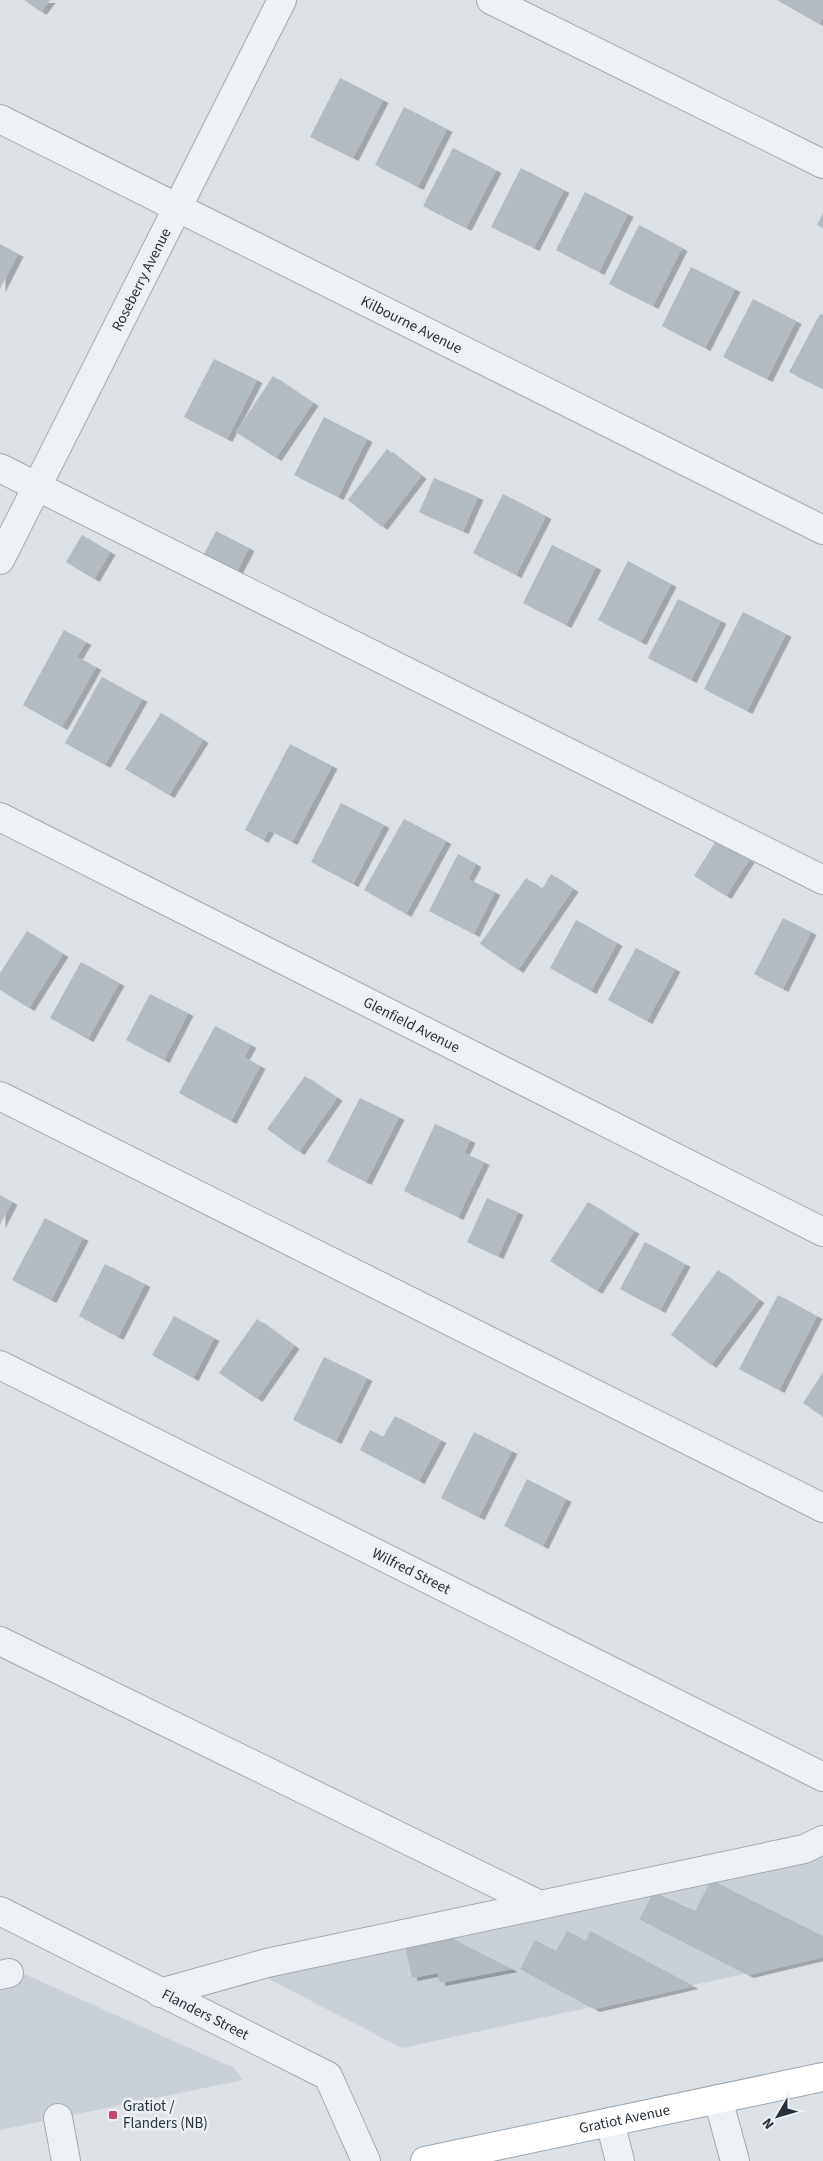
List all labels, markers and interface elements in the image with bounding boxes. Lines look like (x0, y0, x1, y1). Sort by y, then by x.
street label: Roseberry Avenue (107, 225, 176, 335)
street label: Kilbourne Avenue (357, 291, 466, 359)
street label: Glenfield Avenue (359, 992, 463, 1058)
street label: Wilfred Street (368, 1543, 454, 1600)
street label: Flanders Street (158, 1984, 252, 2046)
north arrow (753, 2091, 803, 2141)
place label: Gratiot / Flanders (NB) (123, 2096, 208, 2134)
street label: Gratiot Avenue (577, 2100, 672, 2139)
marker: Gratiot / Flanders (NB) (107, 2109, 119, 2121)
text: N (758, 2114, 779, 2133)

